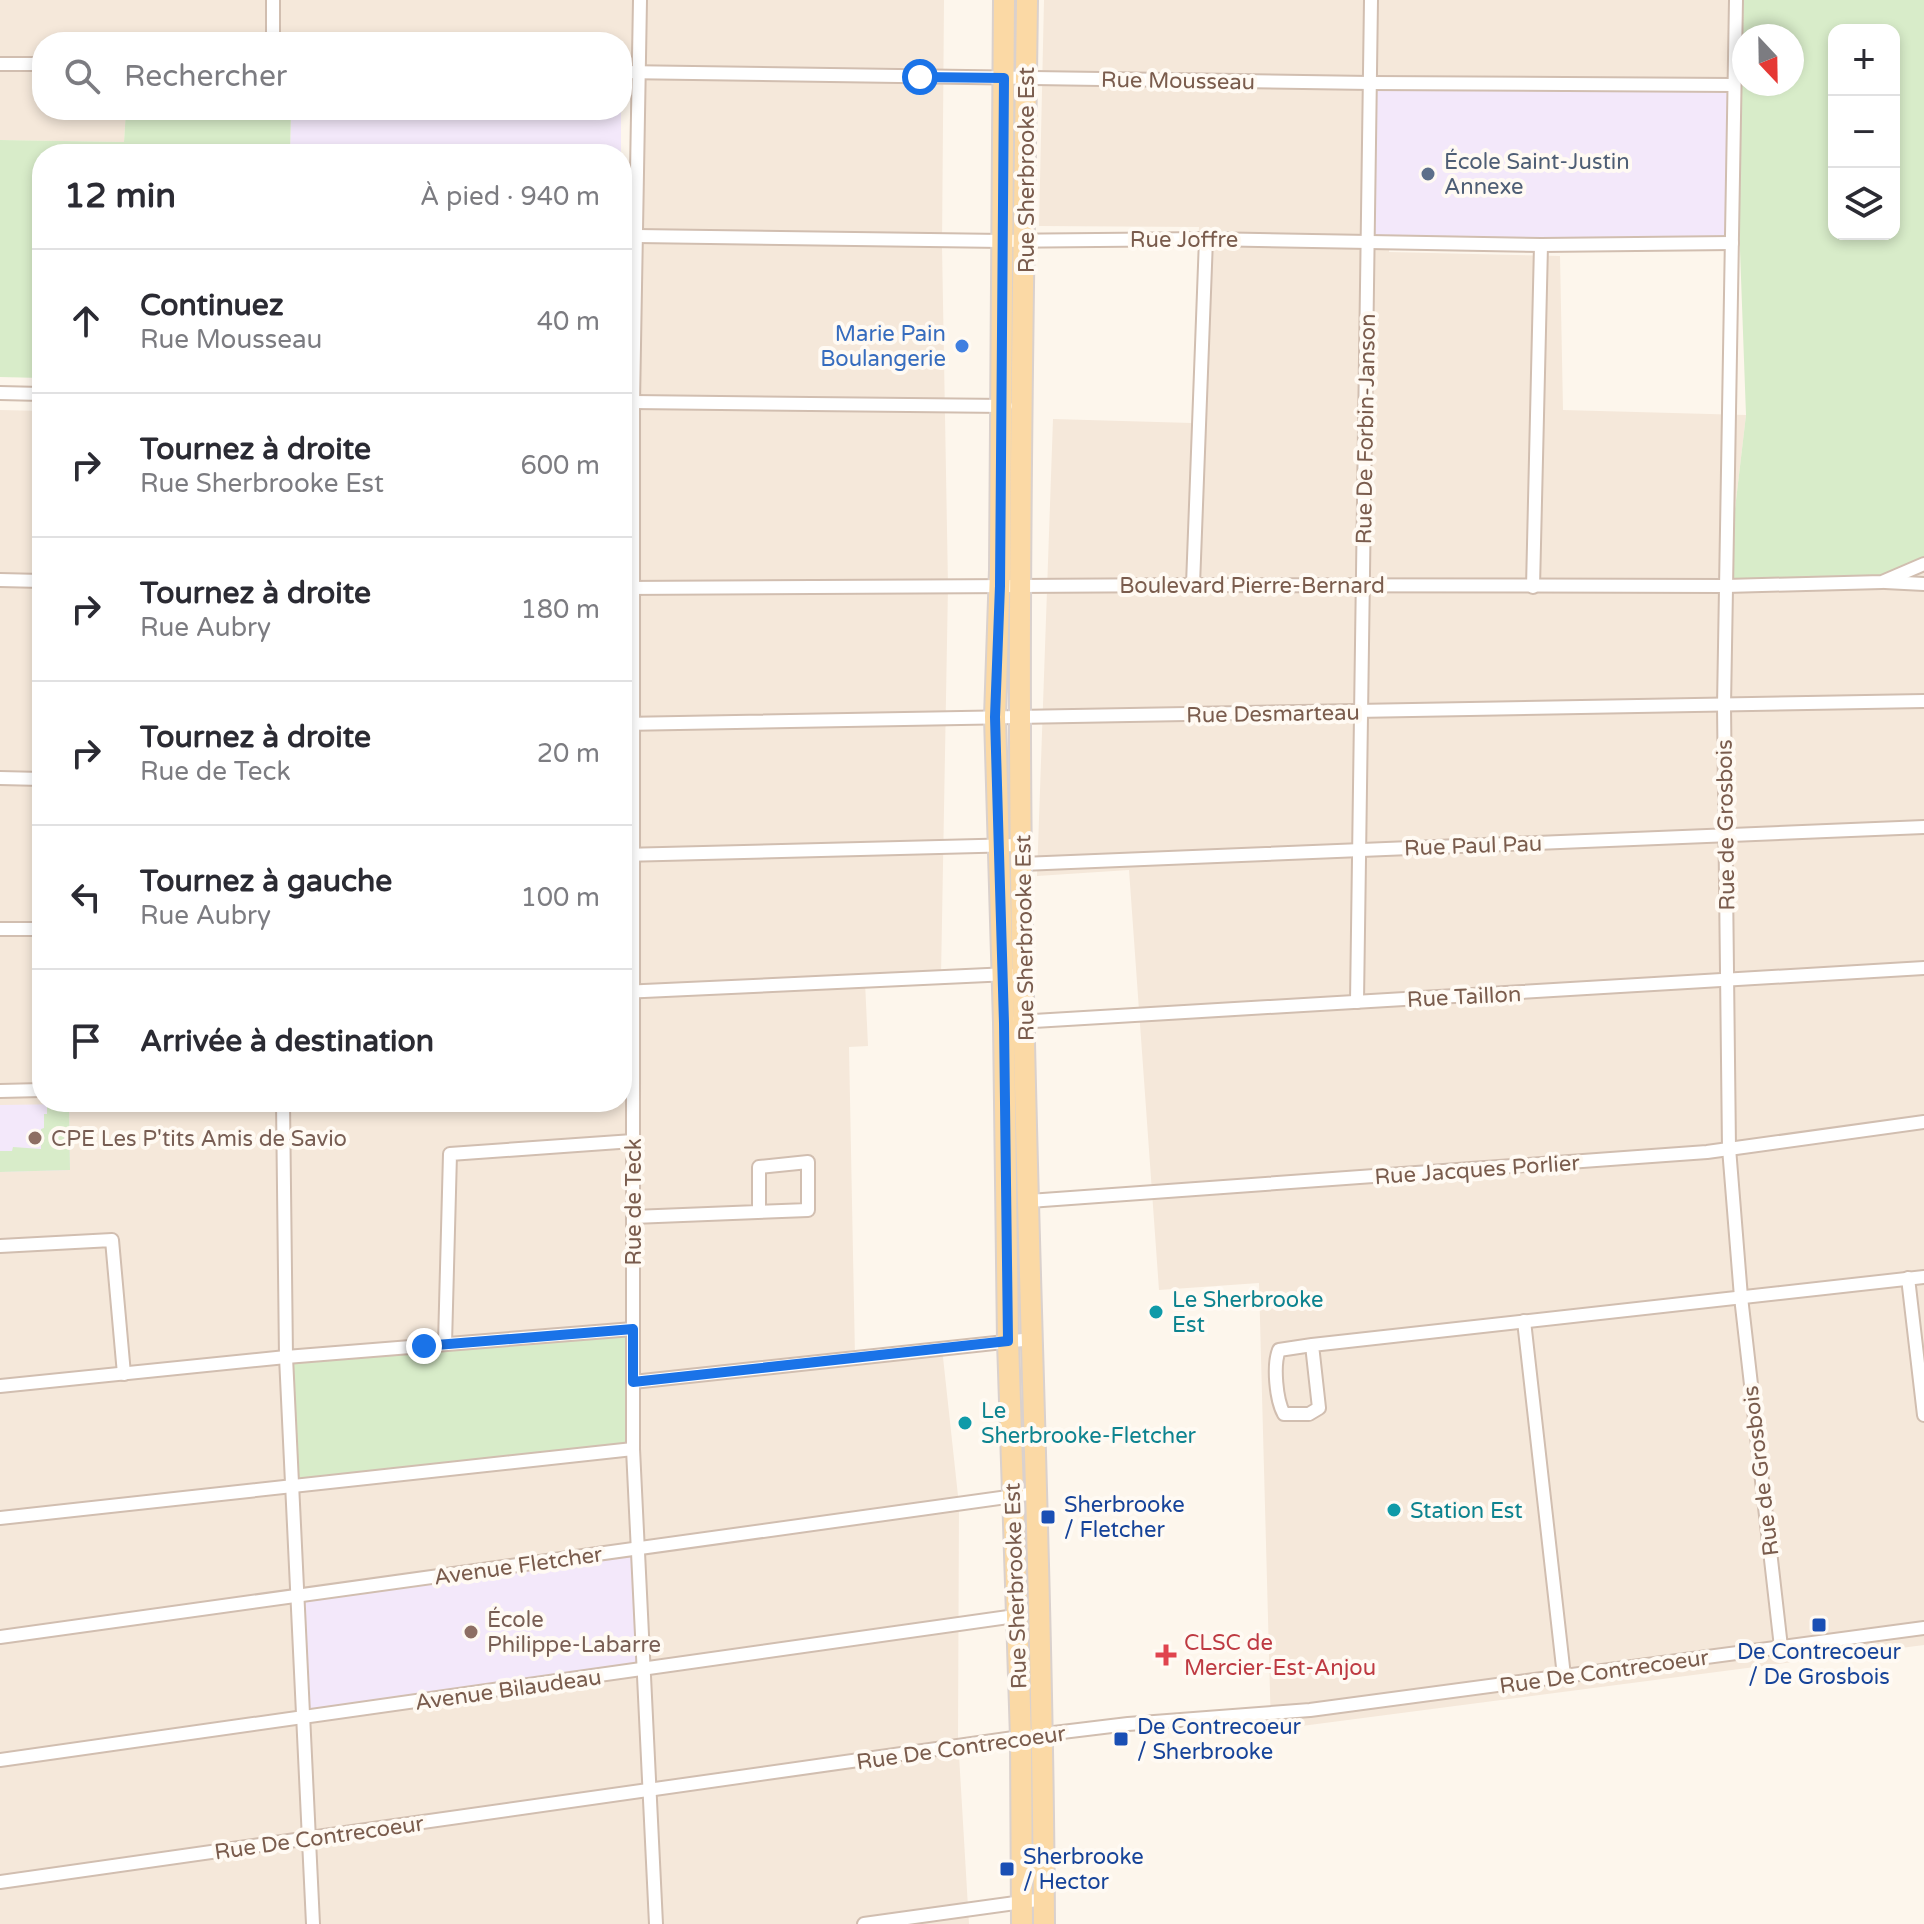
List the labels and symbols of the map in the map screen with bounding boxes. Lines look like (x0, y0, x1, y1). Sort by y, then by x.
north arrow (1732, 24, 1804, 96)
route start (902, 59, 938, 95)
street label: Rue Sherbrooke Est (1014, 67, 1040, 273)
street label: Rue Mousseau (1101, 67, 1255, 95)
place label: École Saint-Justin Annexe (1444, 148, 1630, 200)
marker: École Saint-Justin Annexe (1419, 165, 1437, 183)
street label: Rue Joffre (1130, 227, 1238, 253)
street label: Rue De Forbin-Janson (1351, 313, 1381, 545)
place label: Marie Pain Boulangerie (820, 321, 946, 372)
marker: Marie Pain Boulangerie (953, 337, 971, 355)
street label: Boulevard Pierre-Bernard (1119, 573, 1385, 599)
street label: Rue Desmarteau (1186, 699, 1360, 729)
street label: Rue de Grosbois (1712, 739, 1740, 911)
street label: Rue Paul Pau (1404, 831, 1543, 861)
street label: Rue Sherbrooke Est (1010, 835, 1040, 1041)
street label: Rue Taillon (1406, 981, 1522, 1013)
place label: CPE Les P'tits Amis de Savio (51, 1126, 347, 1152)
marker: CPE Les P'tits Amis de Savio (26, 1129, 44, 1147)
street label: Rue de Teck (621, 1138, 647, 1266)
street label: Rue Jacques Porlier (1374, 1150, 1581, 1190)
place label: Le Sherbrooke Est (1172, 1287, 1323, 1338)
marker: Le Sherbrooke Est (1147, 1303, 1165, 1321)
route end (406, 1328, 442, 1364)
street label: Rue de Grosbois (1738, 1384, 1784, 1557)
place label: Le Sherbrooke-Fletcher (981, 1398, 1197, 1449)
marker: Le Sherbrooke-Fletcher (956, 1414, 974, 1432)
street label: Rue Sherbrooke Est (999, 1482, 1033, 1690)
place label: Sherbrooke / Fletcher (1064, 1492, 1185, 1543)
place label: Station Est (1410, 1498, 1523, 1524)
marker: Station Est (1385, 1501, 1403, 1519)
marker: Sherbrooke / Fletcher (1039, 1508, 1057, 1526)
street label: Avenue Fletcher (432, 1541, 605, 1591)
place label: École Philippe-Labarre (487, 1606, 661, 1658)
marker: De Contrecoeur / De Grosbois (1810, 1616, 1828, 1634)
marker: École Philippe-Labarre (462, 1623, 480, 1641)
place label: CLSC de Mercier-Est-Anjou (1184, 1630, 1376, 1681)
place label: De Contrecoeur / De Grosbois (1737, 1639, 1902, 1690)
marker: CLSC de Mercier-Est-Anjou (1155, 1644, 1177, 1666)
street label: Rue De Contrecoeur (1498, 1644, 1711, 1700)
street label: Avenue Bilaudeau (413, 1664, 603, 1716)
place label: De Contrecoeur / Sherbrooke (1137, 1714, 1302, 1765)
street label: Rue De Contrecoeur (855, 1720, 1068, 1776)
marker: De Contrecoeur / Sherbrooke (1112, 1730, 1130, 1748)
street label: Rue De Contrecoeur (213, 1810, 426, 1866)
place label: Sherbrooke / Hector (1023, 1844, 1144, 1895)
marker: Sherbrooke / Hector (998, 1860, 1016, 1878)

